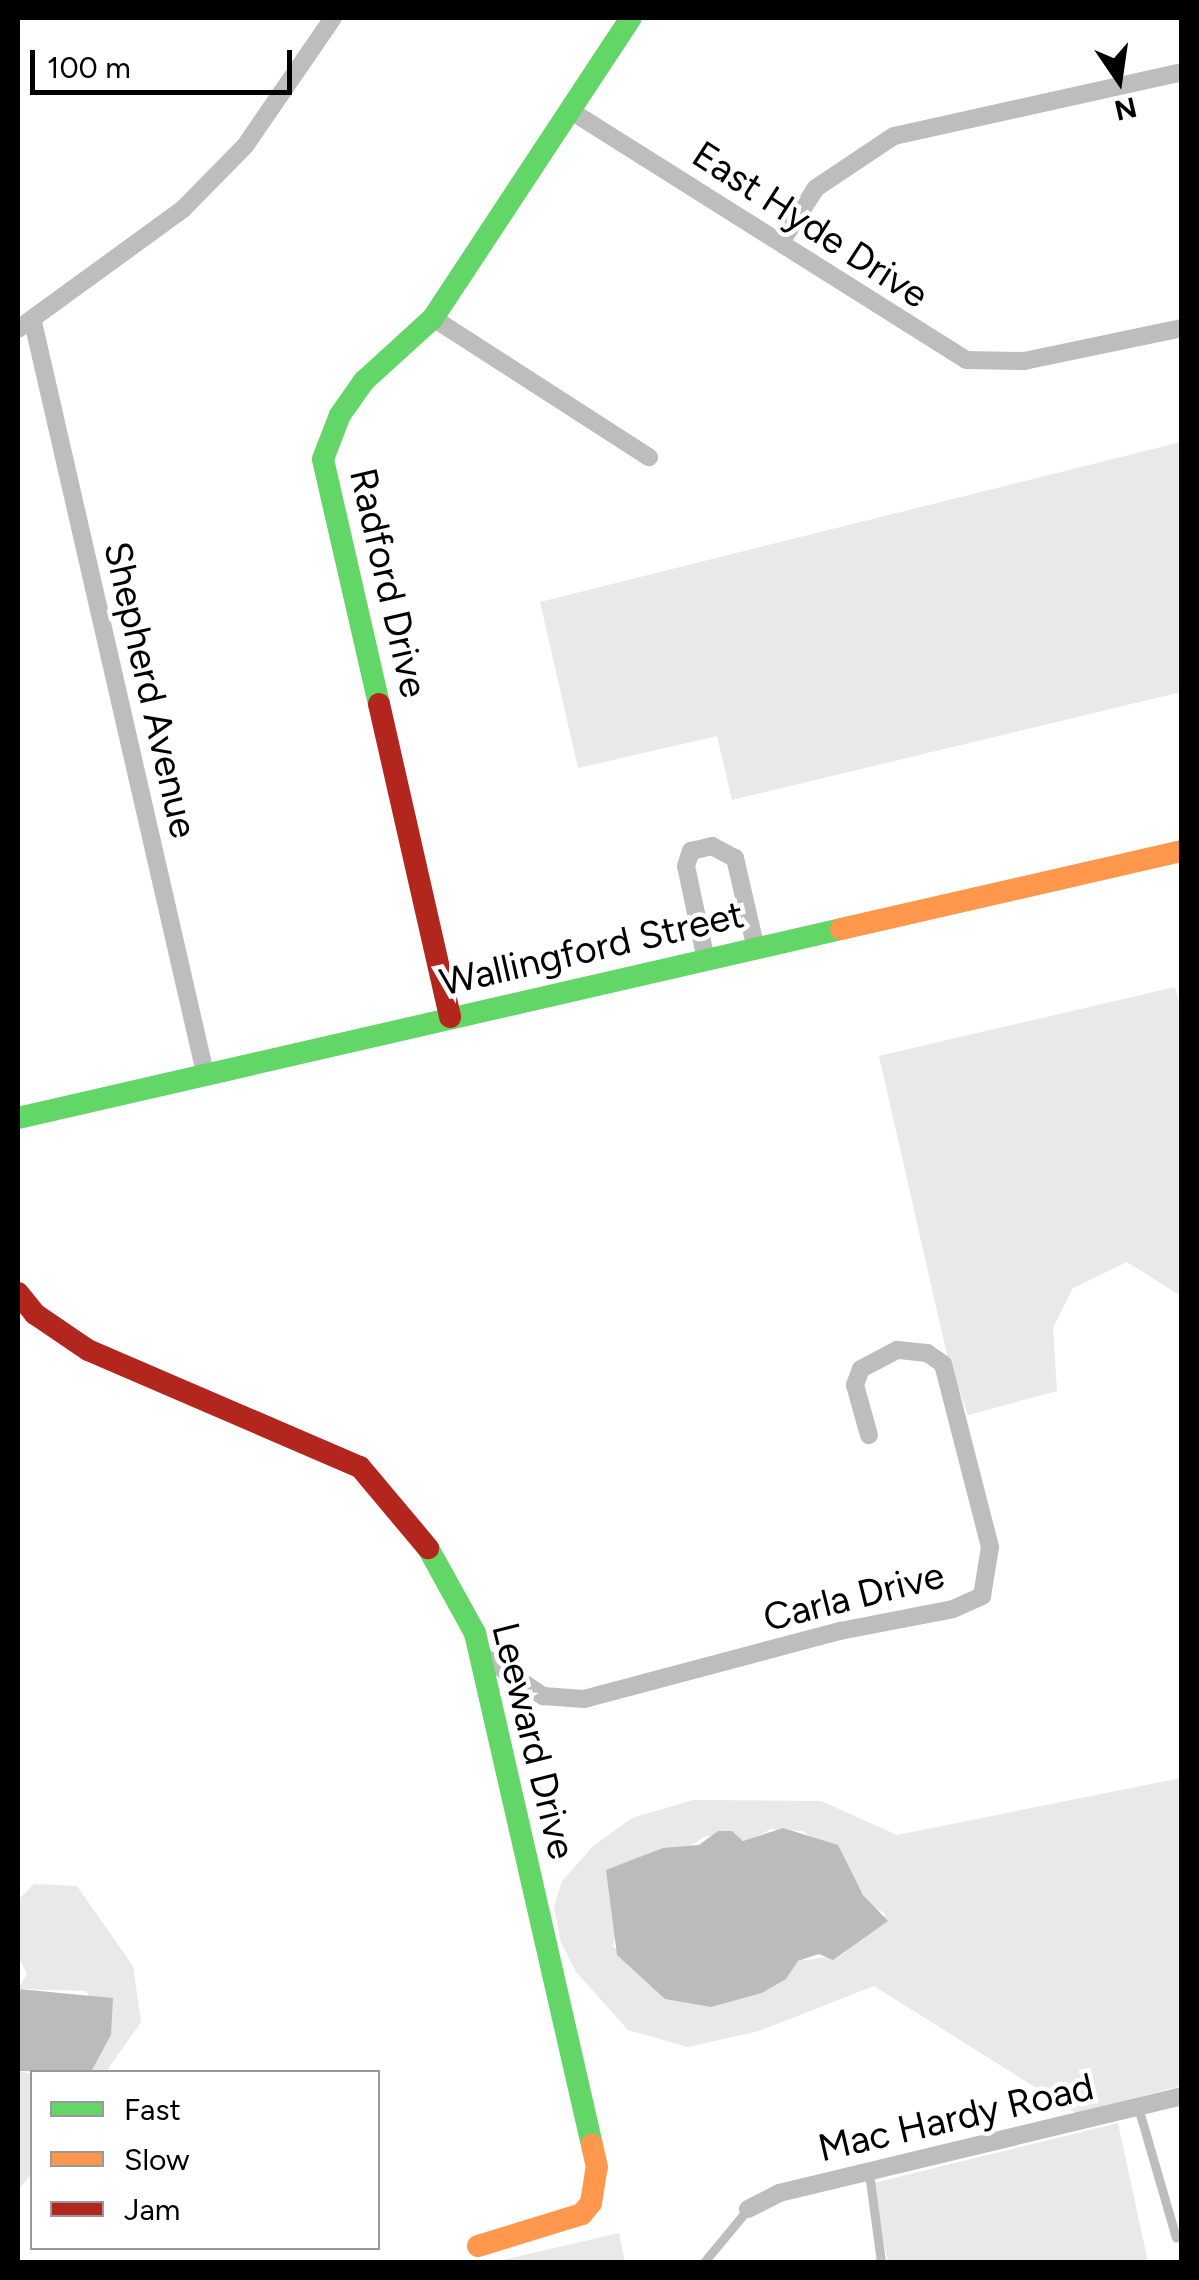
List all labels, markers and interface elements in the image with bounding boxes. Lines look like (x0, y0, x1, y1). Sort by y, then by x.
scale bar (35, 30, 298, 92)
north arrow (1069, 30, 1169, 130)
text: 100 m (47, 49, 131, 86)
text: N (1111, 90, 1140, 128)
street label: East Hyde Drive (684, 132, 936, 318)
street label: Radford Drive (339, 464, 437, 702)
street label: Shepherd Avenue (94, 537, 206, 843)
street label: Wallingford Street (436, 892, 748, 1006)
street label: Carla Drive (759, 1553, 949, 1641)
street label: Leeward Drive (482, 1618, 584, 1864)
street label: Mac Hardy Road (814, 2064, 1098, 2172)
legend (30, 2070, 380, 2250)
text: Fast (124, 2091, 181, 2128)
text: Slow (124, 2141, 190, 2178)
text: Jam (124, 2191, 180, 2228)

